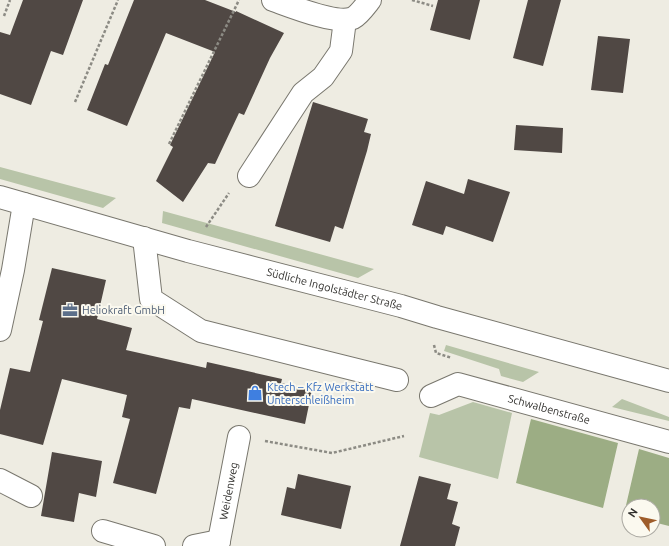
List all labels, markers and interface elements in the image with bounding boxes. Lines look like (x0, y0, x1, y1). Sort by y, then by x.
street label: Südliche Ingolstädter Straße (265, 266, 404, 312)
office icon: Heliokraft GmbH (61, 301, 79, 319)
place label: Heliokraft GmbH (82, 304, 165, 316)
place label: Ktech – Kfz Werkstatt Unterschleißheim (267, 381, 374, 406)
shop icon: Ktech – Kfz Werkstatt Unterschleißheim (246, 384, 264, 402)
street label: Schwalbenstraße (507, 392, 592, 426)
street label: Weidenweg (217, 461, 240, 521)
north arrow (621, 498, 661, 538)
text: N (625, 506, 640, 519)

